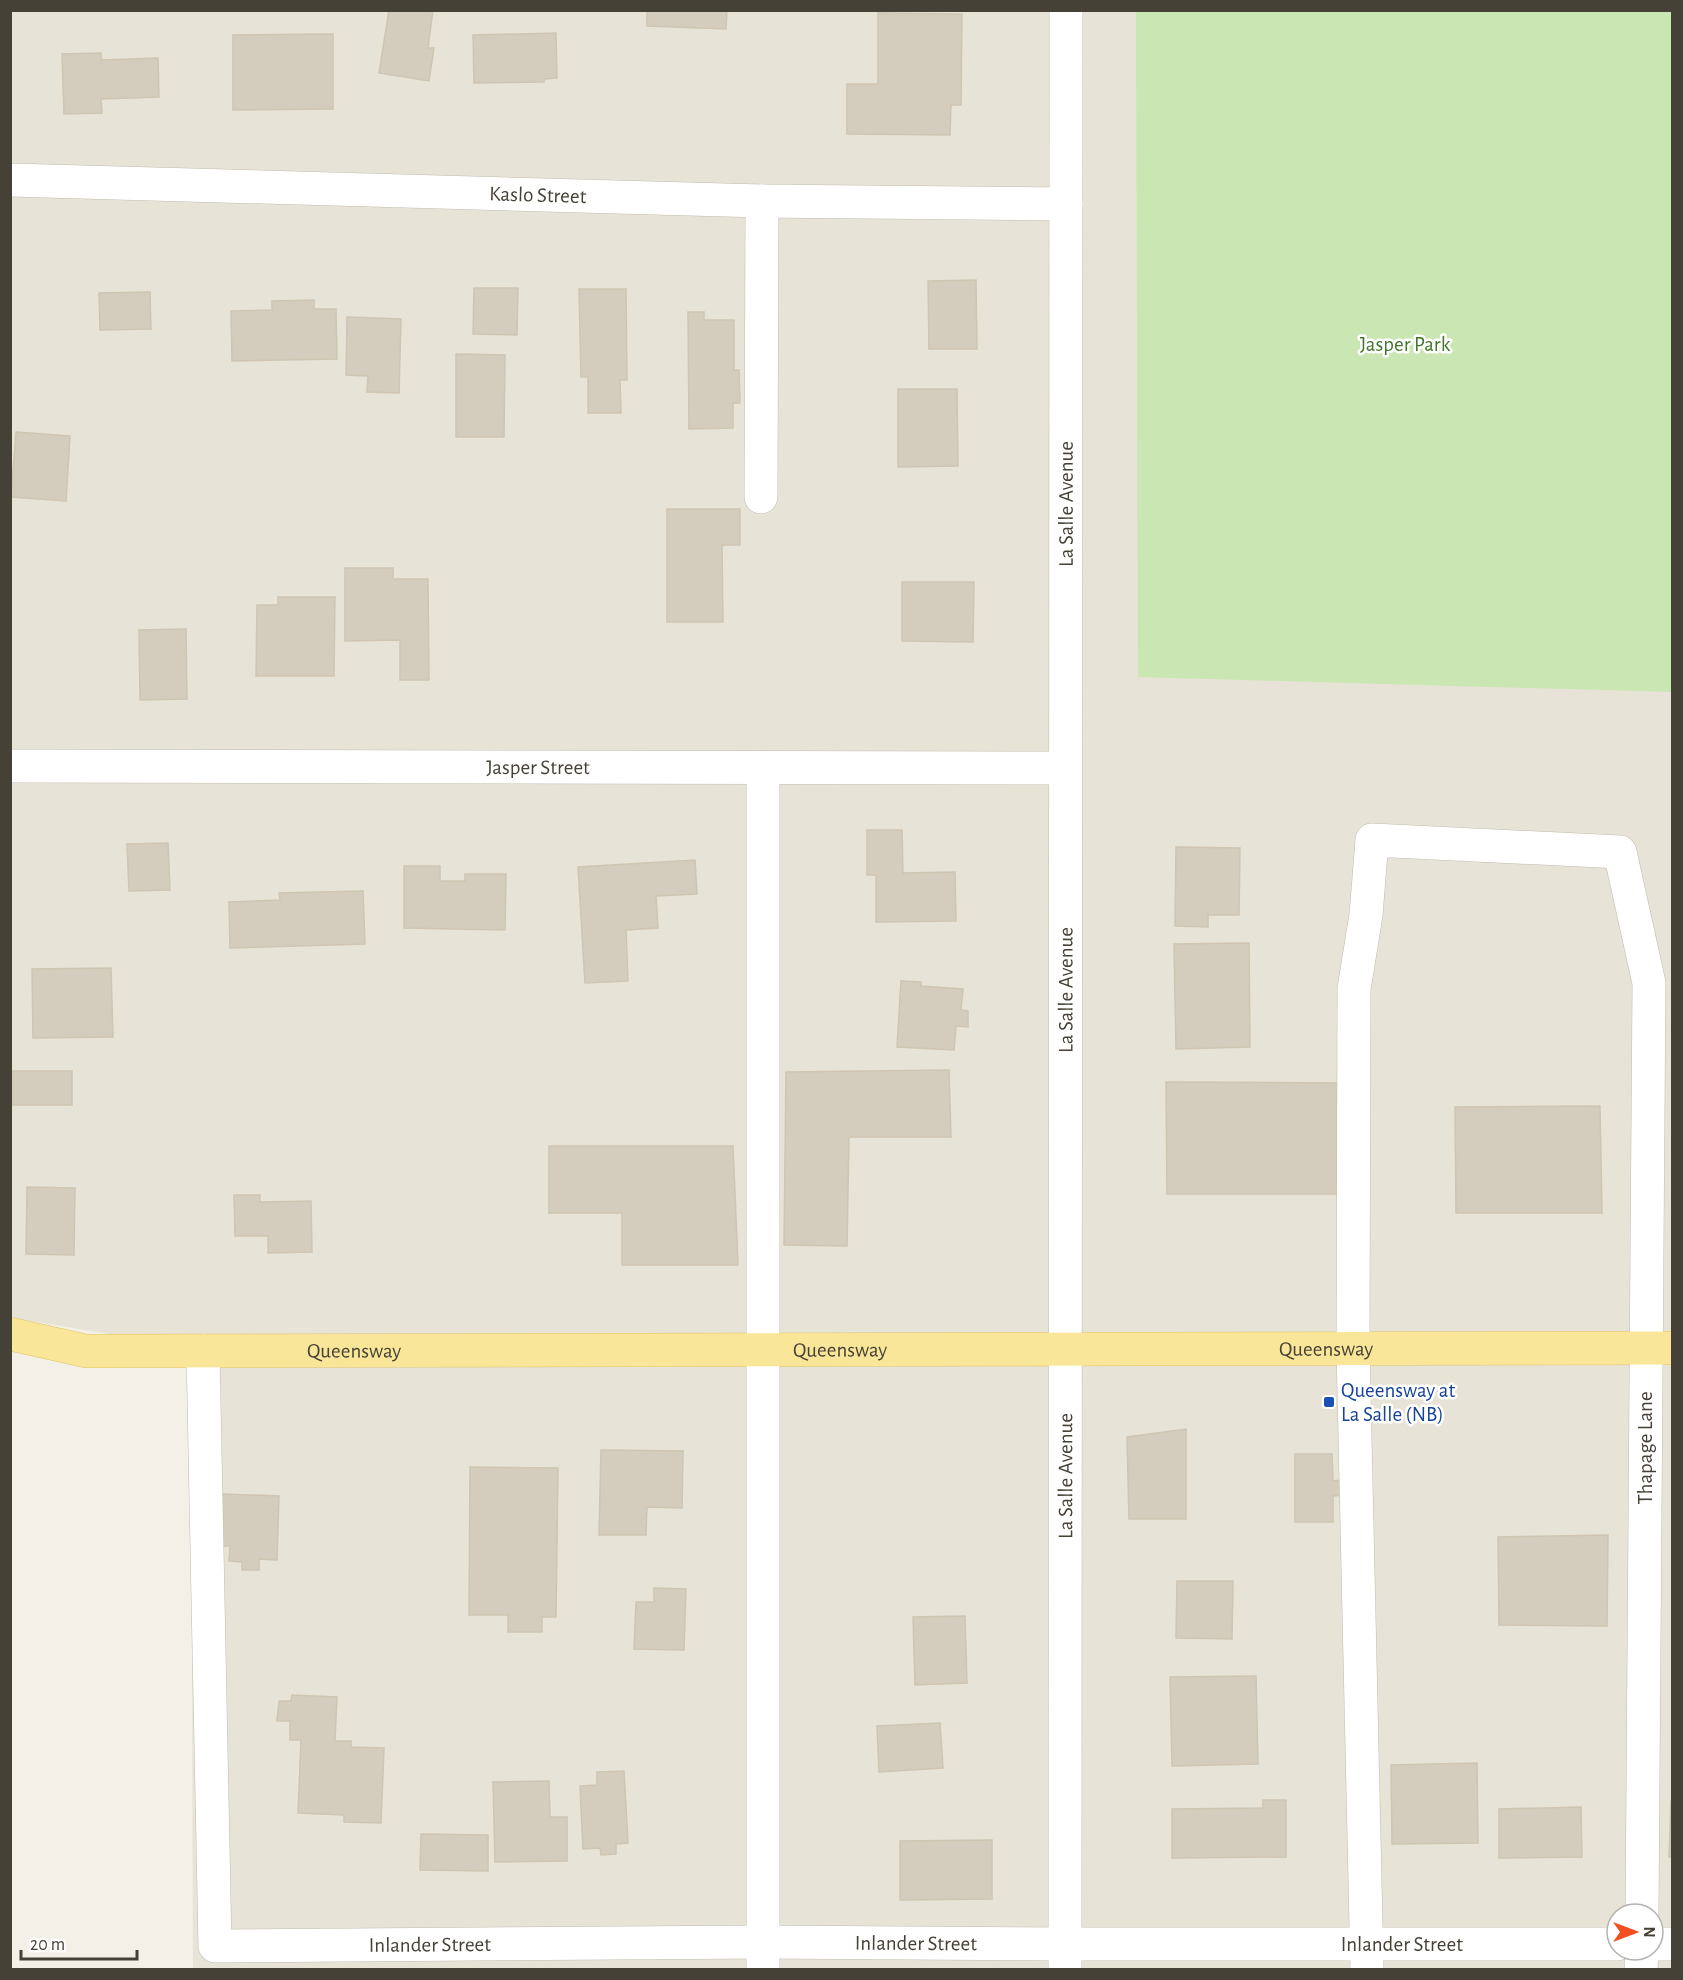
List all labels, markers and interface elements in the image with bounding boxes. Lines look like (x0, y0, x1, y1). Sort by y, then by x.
street label: Kaslo Street (489, 183, 587, 207)
park label: Jasper Park (1360, 334, 1451, 355)
street label: La Salle Avenue (1056, 441, 1077, 567)
street label: Jasper Street (486, 757, 590, 778)
street label: La Salle Avenue (1055, 927, 1077, 1053)
street label: Queensway (793, 1339, 887, 1361)
street label: Queensway (1279, 1339, 1373, 1360)
street label: Queensway (307, 1340, 401, 1362)
place label: Queensway at La Salle (NB) (1341, 1380, 1455, 1425)
street label: Thapage Lane (1635, 1391, 1656, 1505)
marker: Queensway at La Salle (NB) (1322, 1395, 1336, 1409)
street label: La Salle Avenue (1055, 1413, 1076, 1539)
north arrow (1605, 1902, 1665, 1962)
scale bar (21, 1923, 136, 1961)
text: N (1641, 1926, 1657, 1938)
street label: Inlander Street (855, 1933, 977, 1954)
street label: Inlander Street (369, 1934, 491, 1956)
street label: Inlander Street (1341, 1934, 1463, 1955)
text: 20 m (30, 1936, 65, 1954)

